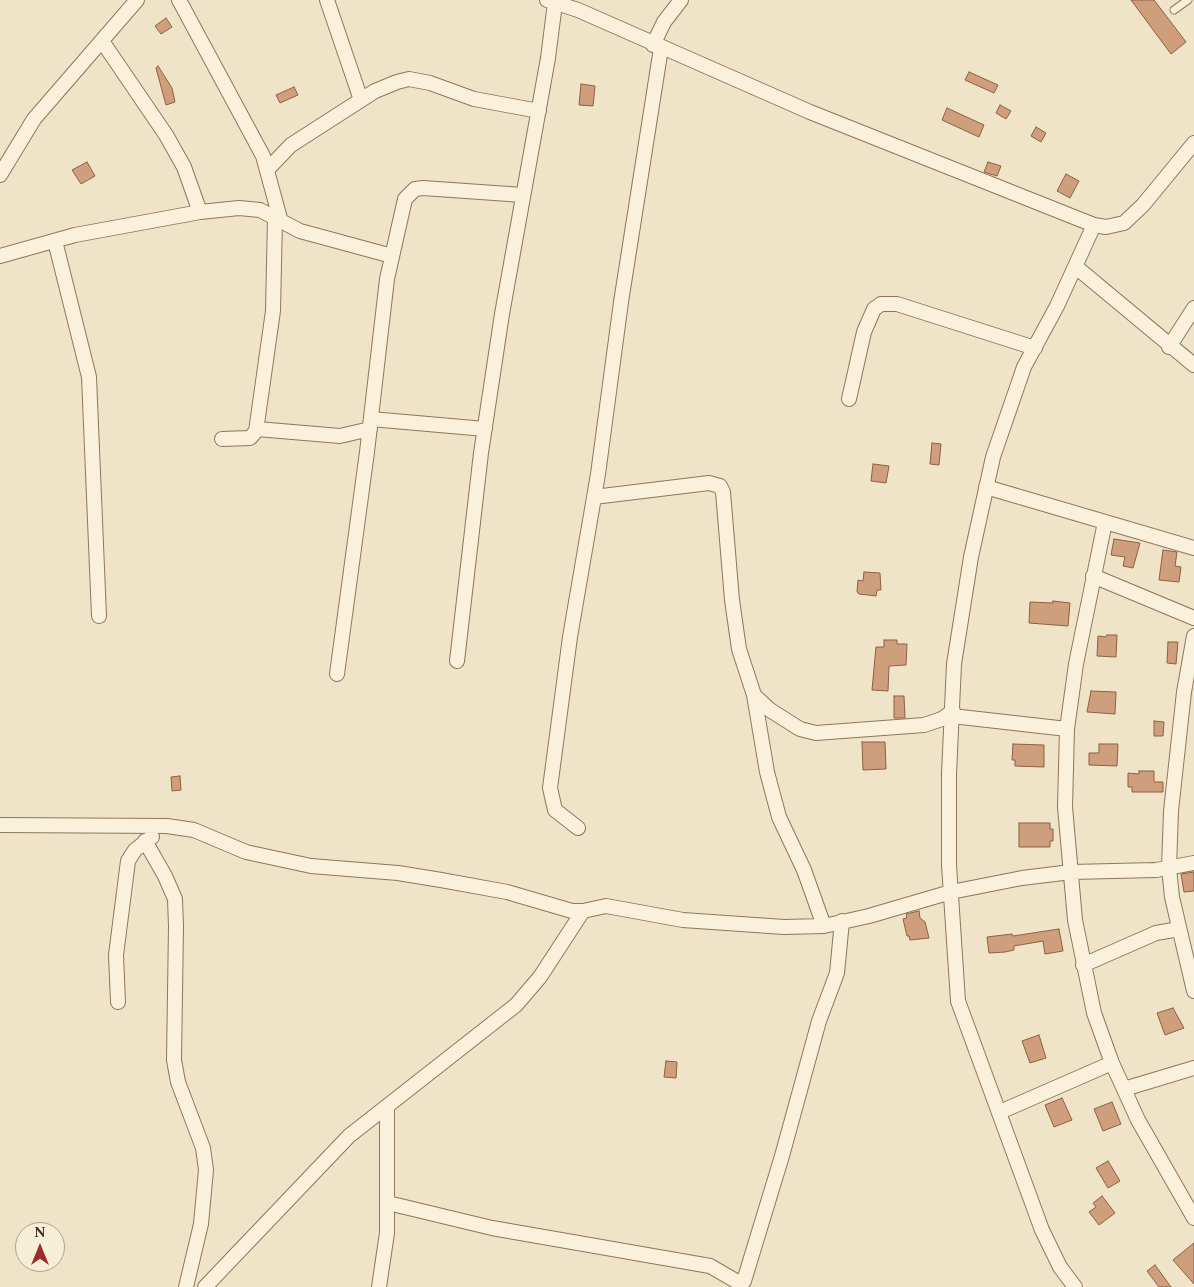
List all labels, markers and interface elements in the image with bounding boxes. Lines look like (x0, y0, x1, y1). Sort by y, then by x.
north arrow (15, 1222, 65, 1272)
text: N (34, 1222, 46, 1243)

